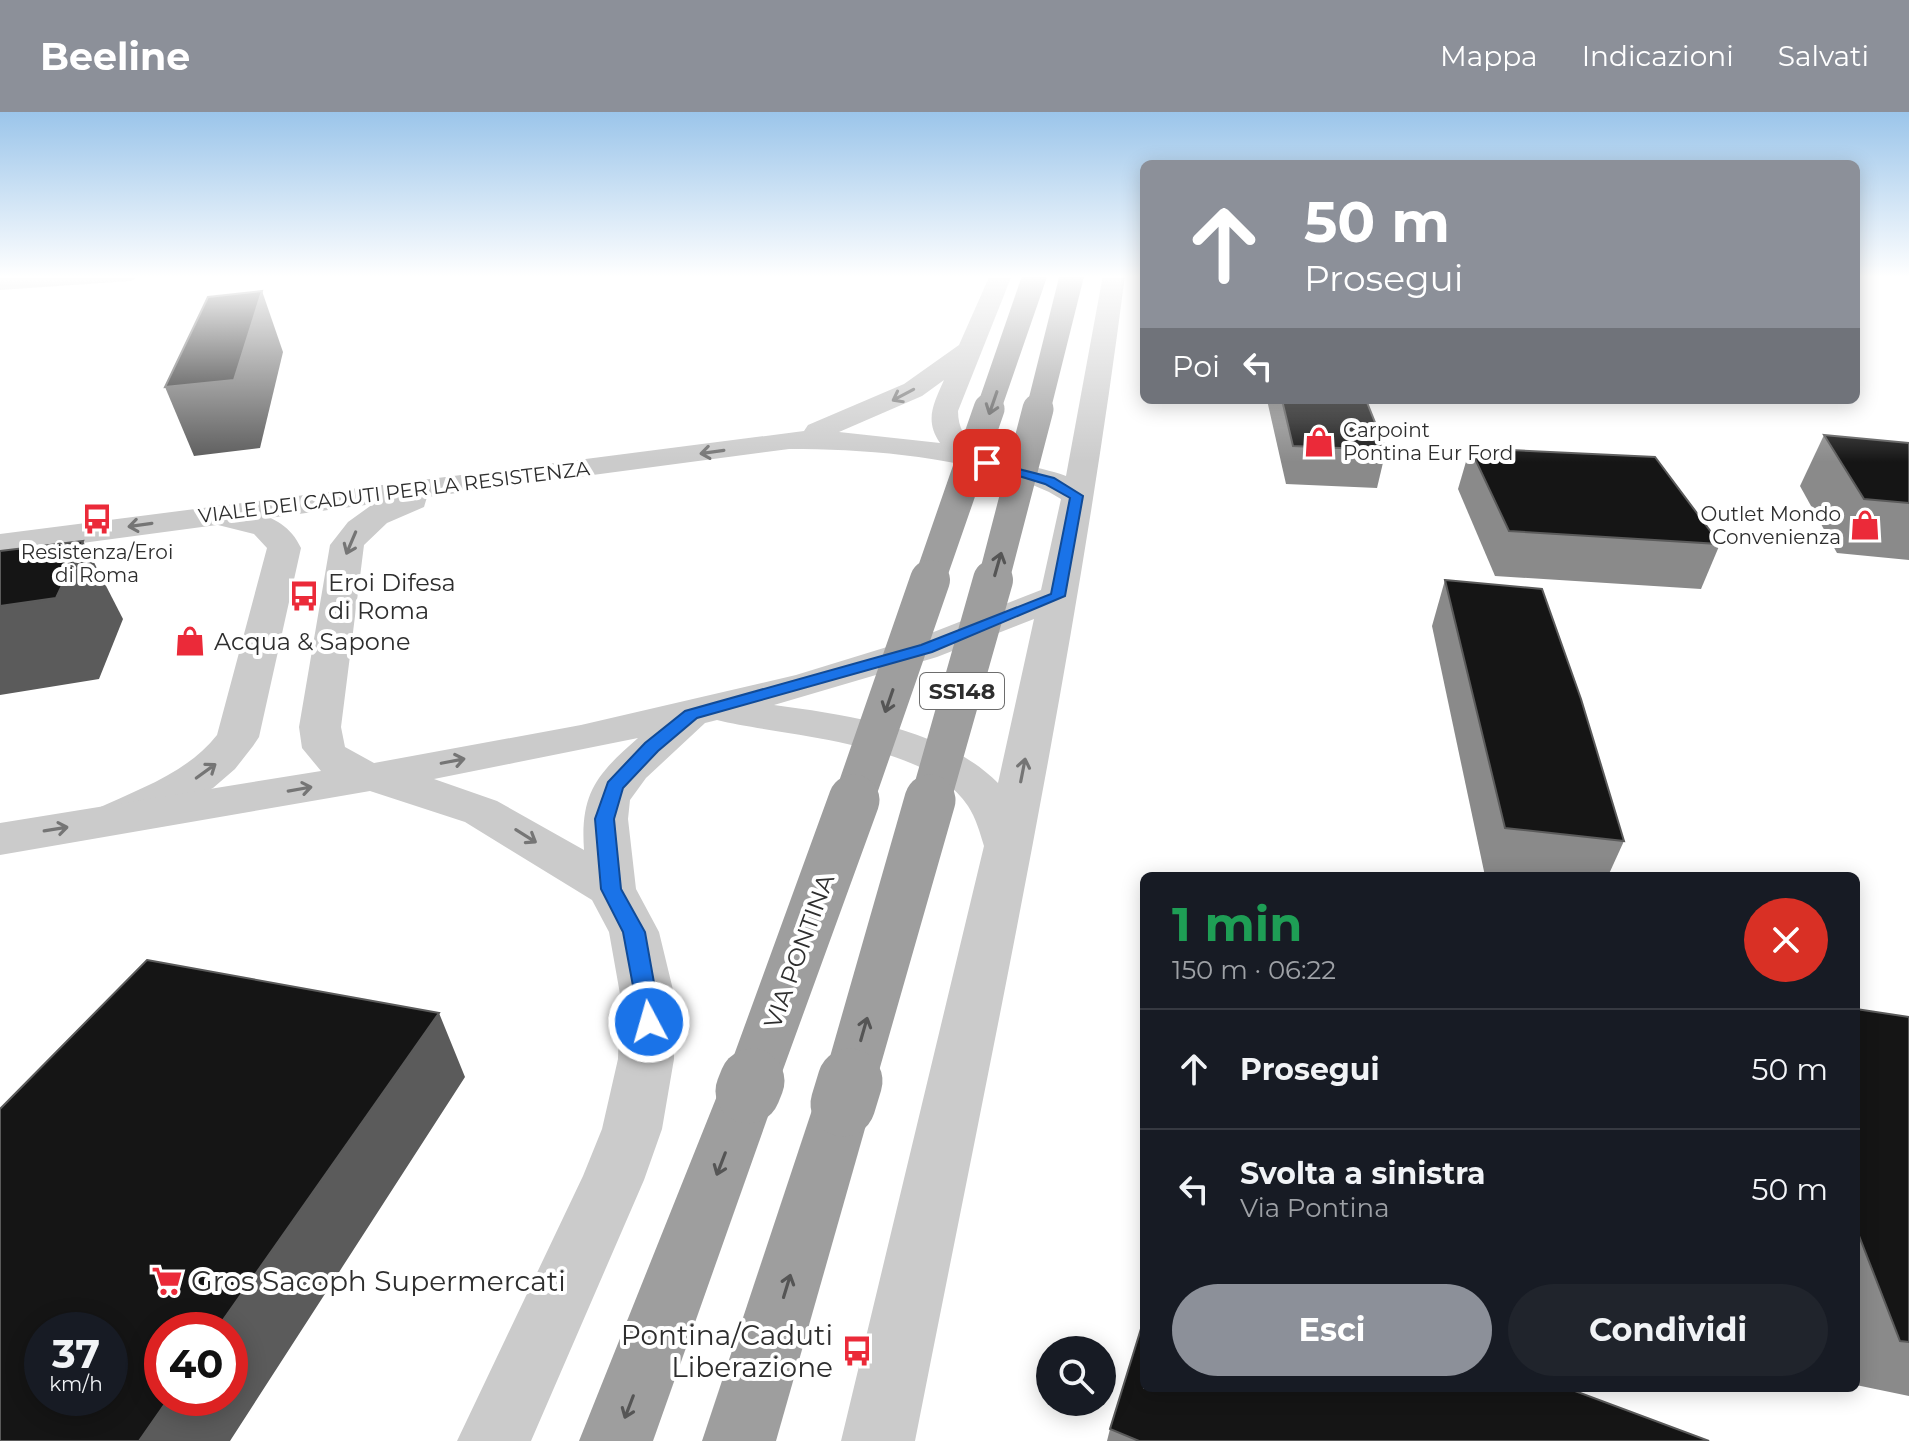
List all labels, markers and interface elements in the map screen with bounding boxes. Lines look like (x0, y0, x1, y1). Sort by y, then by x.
text: Beeline (40, 33, 190, 80)
text: Mappa (1440, 39, 1538, 73)
text: Indicazioni (1582, 39, 1734, 73)
text: Salvati (1778, 39, 1869, 73)
text: 50 m (1304, 188, 1450, 256)
icon: ahead (1172, 192, 1276, 296)
text: Prosegui (1304, 256, 1463, 300)
icon: left (1236, 344, 1280, 388)
text: Poi (1172, 348, 1220, 385)
one-way arrow (892, 388, 915, 404)
one-way arrow (985, 390, 1000, 415)
place label: Carpoint Pontina Eur Ford (1343, 418, 1513, 465)
shop icon: Carpoint Pontina Eur Ford (1302, 425, 1336, 459)
pin (953, 429, 1021, 497)
icon: arrive (965, 441, 1009, 485)
one-way arrow (699, 444, 726, 459)
street label: VIALE DEI CADUTI PER LA RESISTENZA (197, 456, 592, 528)
bus stop icon: Resistenza/Eroi di Roma (80, 502, 114, 536)
place label: Outlet Mondo Convenienza (1701, 502, 1841, 549)
shop icon: Outlet Mondo Convenienza (1848, 508, 1882, 542)
one-way arrow (127, 518, 153, 533)
one-way arrow (342, 531, 357, 555)
place label: Resistenza/Eroi di Roma (21, 540, 173, 587)
one-way arrow (991, 551, 1006, 577)
place label: Eroi Difesa di Roma (328, 568, 456, 625)
bus stop icon: Eroi Difesa di Roma (287, 579, 321, 613)
shop icon: Acqua & Sapone (173, 624, 207, 658)
place label: Acqua & Sapone (214, 627, 411, 656)
road number: SS148 (920, 673, 1004, 709)
one-way arrow (881, 688, 895, 713)
one-way arrow (440, 753, 465, 768)
one-way arrow (1016, 757, 1031, 783)
one-way arrow (195, 763, 216, 780)
one-way arrow (286, 781, 312, 796)
one-way arrow (43, 821, 68, 836)
one-way arrow (514, 829, 537, 845)
street label: VIA PONTINA (758, 869, 841, 1032)
text: 1 min (1172, 895, 1302, 953)
button: close (1744, 898, 1828, 982)
text: 150 m · 06:22 (1172, 954, 1336, 986)
position arrow (607, 980, 691, 1064)
one-way arrow (857, 1016, 872, 1042)
icon: ahead (1172, 1047, 1216, 1091)
text: Prosegui (1240, 1051, 1379, 1088)
text: 50 m (1751, 1051, 1828, 1088)
one-way arrow (713, 1151, 727, 1175)
text: Svolta a sinistra (1240, 1155, 1486, 1192)
icon: left (1172, 1167, 1216, 1211)
text: 50 m (1751, 1171, 1828, 1208)
text: Via Pontina (1240, 1192, 1390, 1224)
supermarket icon: Gros Sacoph Supermercati (150, 1264, 184, 1298)
place label: Gros Sacoph Supermercati (191, 1264, 566, 1298)
one-way arrow (780, 1274, 795, 1299)
button: Esci (1172, 1284, 1492, 1376)
button: Condividi (1508, 1284, 1828, 1376)
speed limit sign: 40 (144, 1312, 248, 1416)
place label: Pontina/Caduti Liberazione (621, 1318, 833, 1384)
text: 37 (52, 1329, 100, 1378)
bus stop icon: Pontina/Caduti Liberazione (840, 1334, 874, 1368)
map controls (1036, 1336, 1116, 1416)
button: search (1036, 1336, 1116, 1416)
text: km/h (49, 1372, 103, 1396)
one-way arrow (621, 1394, 635, 1419)

